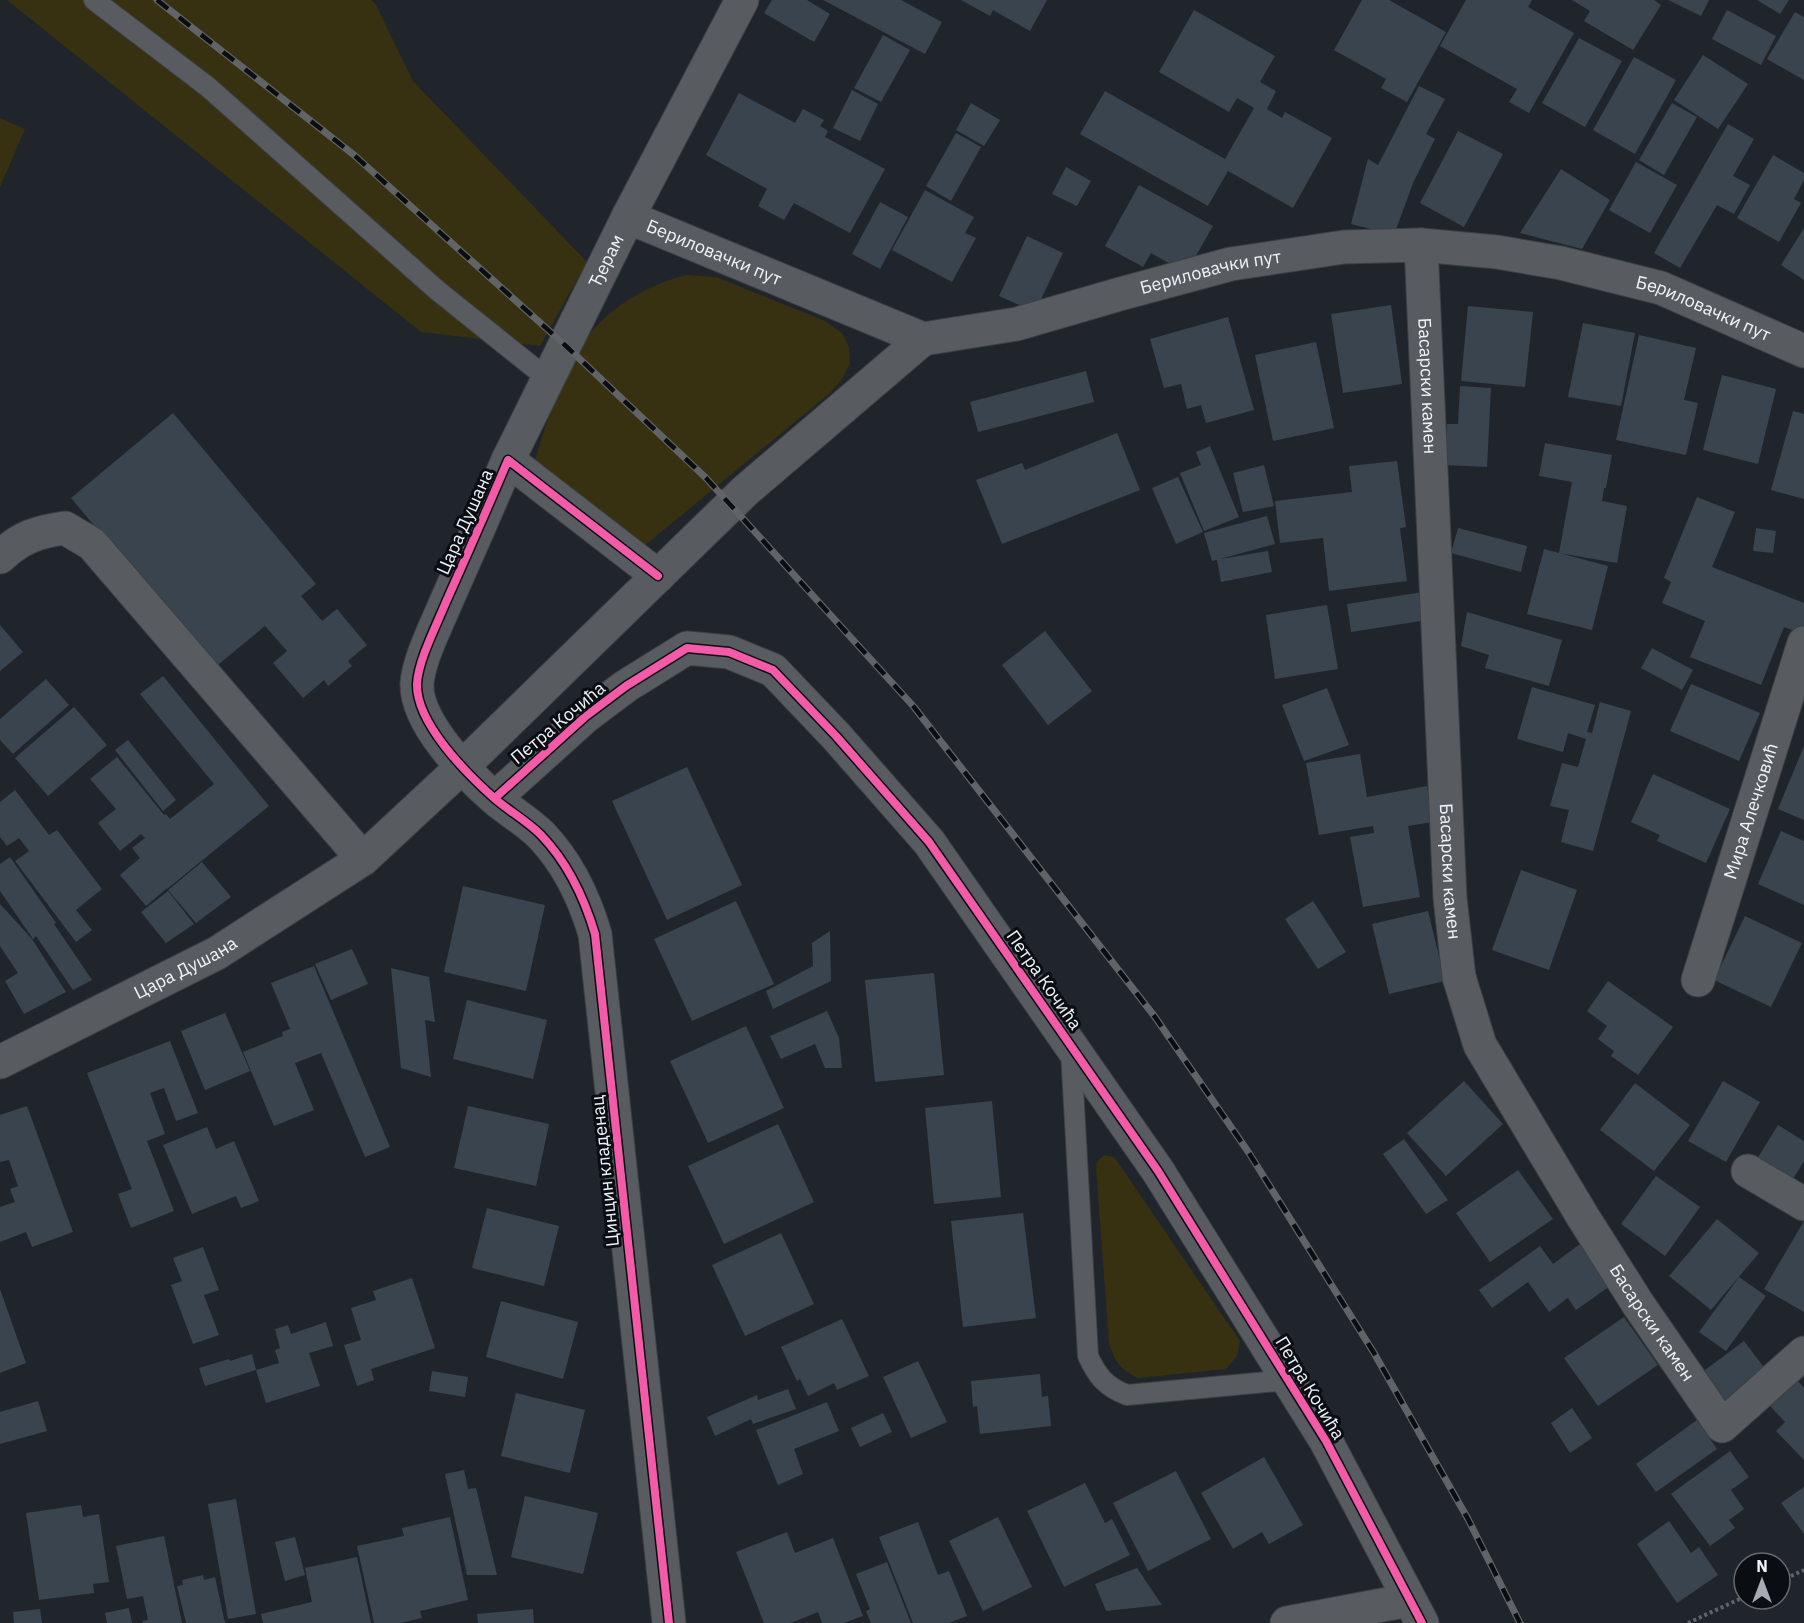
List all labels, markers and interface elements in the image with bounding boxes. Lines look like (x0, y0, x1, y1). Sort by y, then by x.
street label: Бериловачки пут (643, 214, 786, 290)
street label: Ђерам (583, 230, 629, 291)
street label: Бериловачки пут (1137, 245, 1283, 299)
street label: Бериловачки пут (1634, 270, 1775, 346)
street label: Басарски камен (1413, 317, 1442, 454)
street label: Цара Душана (431, 465, 498, 578)
street label: Петра Кочића (506, 676, 610, 769)
street label: Мира Алечковић (1718, 740, 1783, 882)
street label: Басарски камен (1435, 803, 1467, 941)
street label: Петра Кочића (1002, 925, 1087, 1034)
street label: Цара Душана (130, 931, 242, 1004)
street label: Цинцин кладенац (585, 1094, 624, 1248)
street label: Басарски камен (1605, 1260, 1700, 1386)
street label: Петра Кочића (1271, 1332, 1351, 1444)
north arrow (1732, 1551, 1792, 1611)
text: N (1756, 1556, 1768, 1576)

